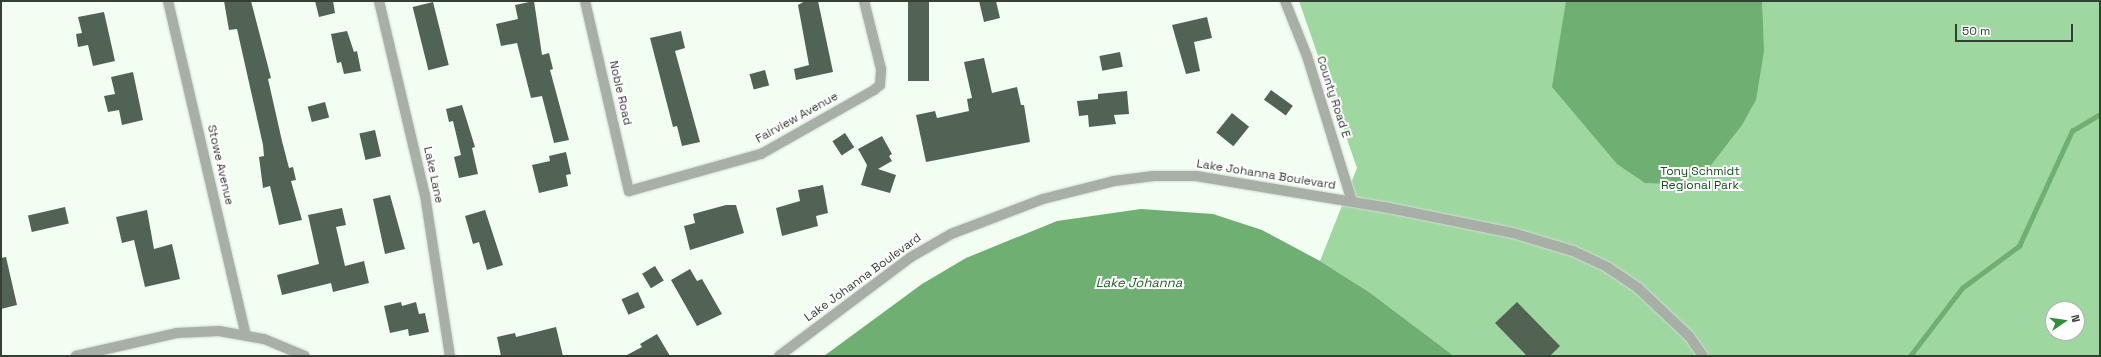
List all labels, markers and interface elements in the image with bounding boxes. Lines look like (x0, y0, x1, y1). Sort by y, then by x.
scale bar (1957, 16, 2075, 42)
text: 50 m (1962, 23, 1990, 39)
street label: County Road E (1313, 54, 1353, 140)
street label: Noble Road (606, 59, 634, 127)
street label: Fairview Avenue (753, 89, 841, 147)
street label: Stowe Avenue (204, 123, 236, 207)
street label: Lake Lane (420, 145, 446, 205)
street label: Lake Johanna Boulevard (1195, 157, 1337, 193)
park label: Tony Schmidt Regional Park (1660, 165, 1740, 193)
street label: Lake Johanna Boulevard (802, 231, 924, 325)
water label: Lake Johanna (1096, 275, 1182, 291)
north arrow (2045, 301, 2085, 341)
text: N (2068, 313, 2083, 324)

